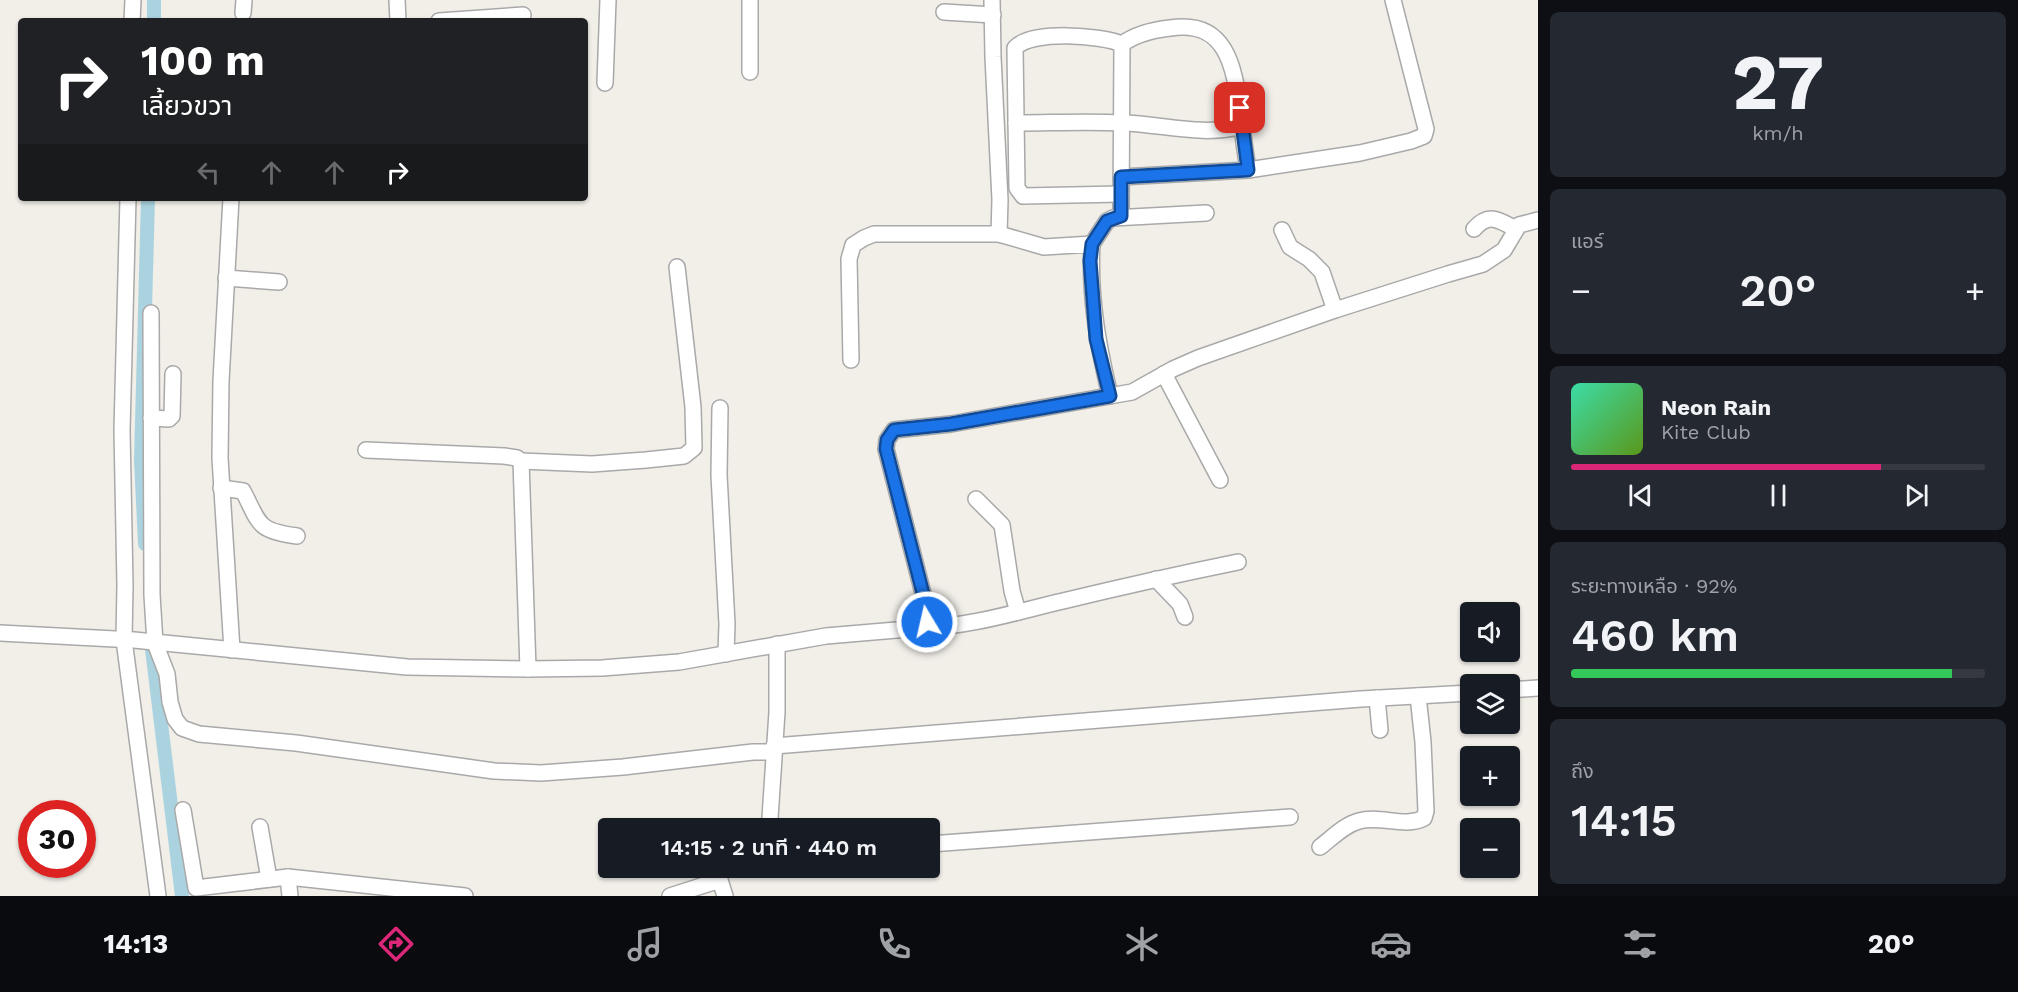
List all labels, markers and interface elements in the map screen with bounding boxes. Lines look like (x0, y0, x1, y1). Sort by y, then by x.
text: 100 m (141, 36, 265, 85)
text: 27 (1732, 36, 1824, 128)
icon: right (42, 42, 120, 120)
pin (1214, 82, 1265, 133)
text: เลี้ยวขวา (141, 90, 232, 122)
icon: arrive (1223, 91, 1256, 124)
text: km/h (1752, 121, 1804, 145)
icon: left (192, 156, 225, 189)
icon: ahead (255, 156, 288, 189)
icon: ahead (318, 156, 351, 189)
icon: right (381, 156, 414, 189)
text: แอร์ (1571, 229, 1603, 253)
text: 20° (1740, 264, 1816, 317)
text: − (1571, 271, 1591, 310)
text: + (1965, 271, 1985, 310)
text: Neon Rain (1661, 395, 1771, 420)
text: Kite Club (1661, 420, 1751, 444)
icon: previous (1624, 479, 1657, 512)
icon: pause (1762, 479, 1795, 512)
icon: next (1900, 479, 1933, 512)
text: ระยะทางเหลือ · 92% (1571, 574, 1737, 598)
position arrow (895, 590, 959, 654)
map controls (1460, 602, 1520, 878)
button: sound (1460, 602, 1520, 662)
text: 460 km (1571, 609, 1739, 662)
button: layers (1460, 674, 1520, 734)
button: + (1460, 746, 1520, 806)
text: ถึง (1571, 759, 1594, 783)
text: 14:15 (1571, 794, 1677, 847)
speed limit sign: 30 (18, 800, 96, 878)
button: − (1460, 818, 1520, 878)
text: 14:15 · 2 นาที · 440 m (661, 835, 877, 860)
icon: directions (375, 923, 417, 965)
icon: music (624, 923, 666, 965)
icon: phone (873, 923, 915, 965)
icon: climate (1121, 923, 1163, 965)
icon: car (1370, 923, 1412, 965)
icon: filters (1619, 923, 1661, 965)
text: 14:13 (103, 928, 168, 960)
text: 20° (1868, 928, 1915, 960)

